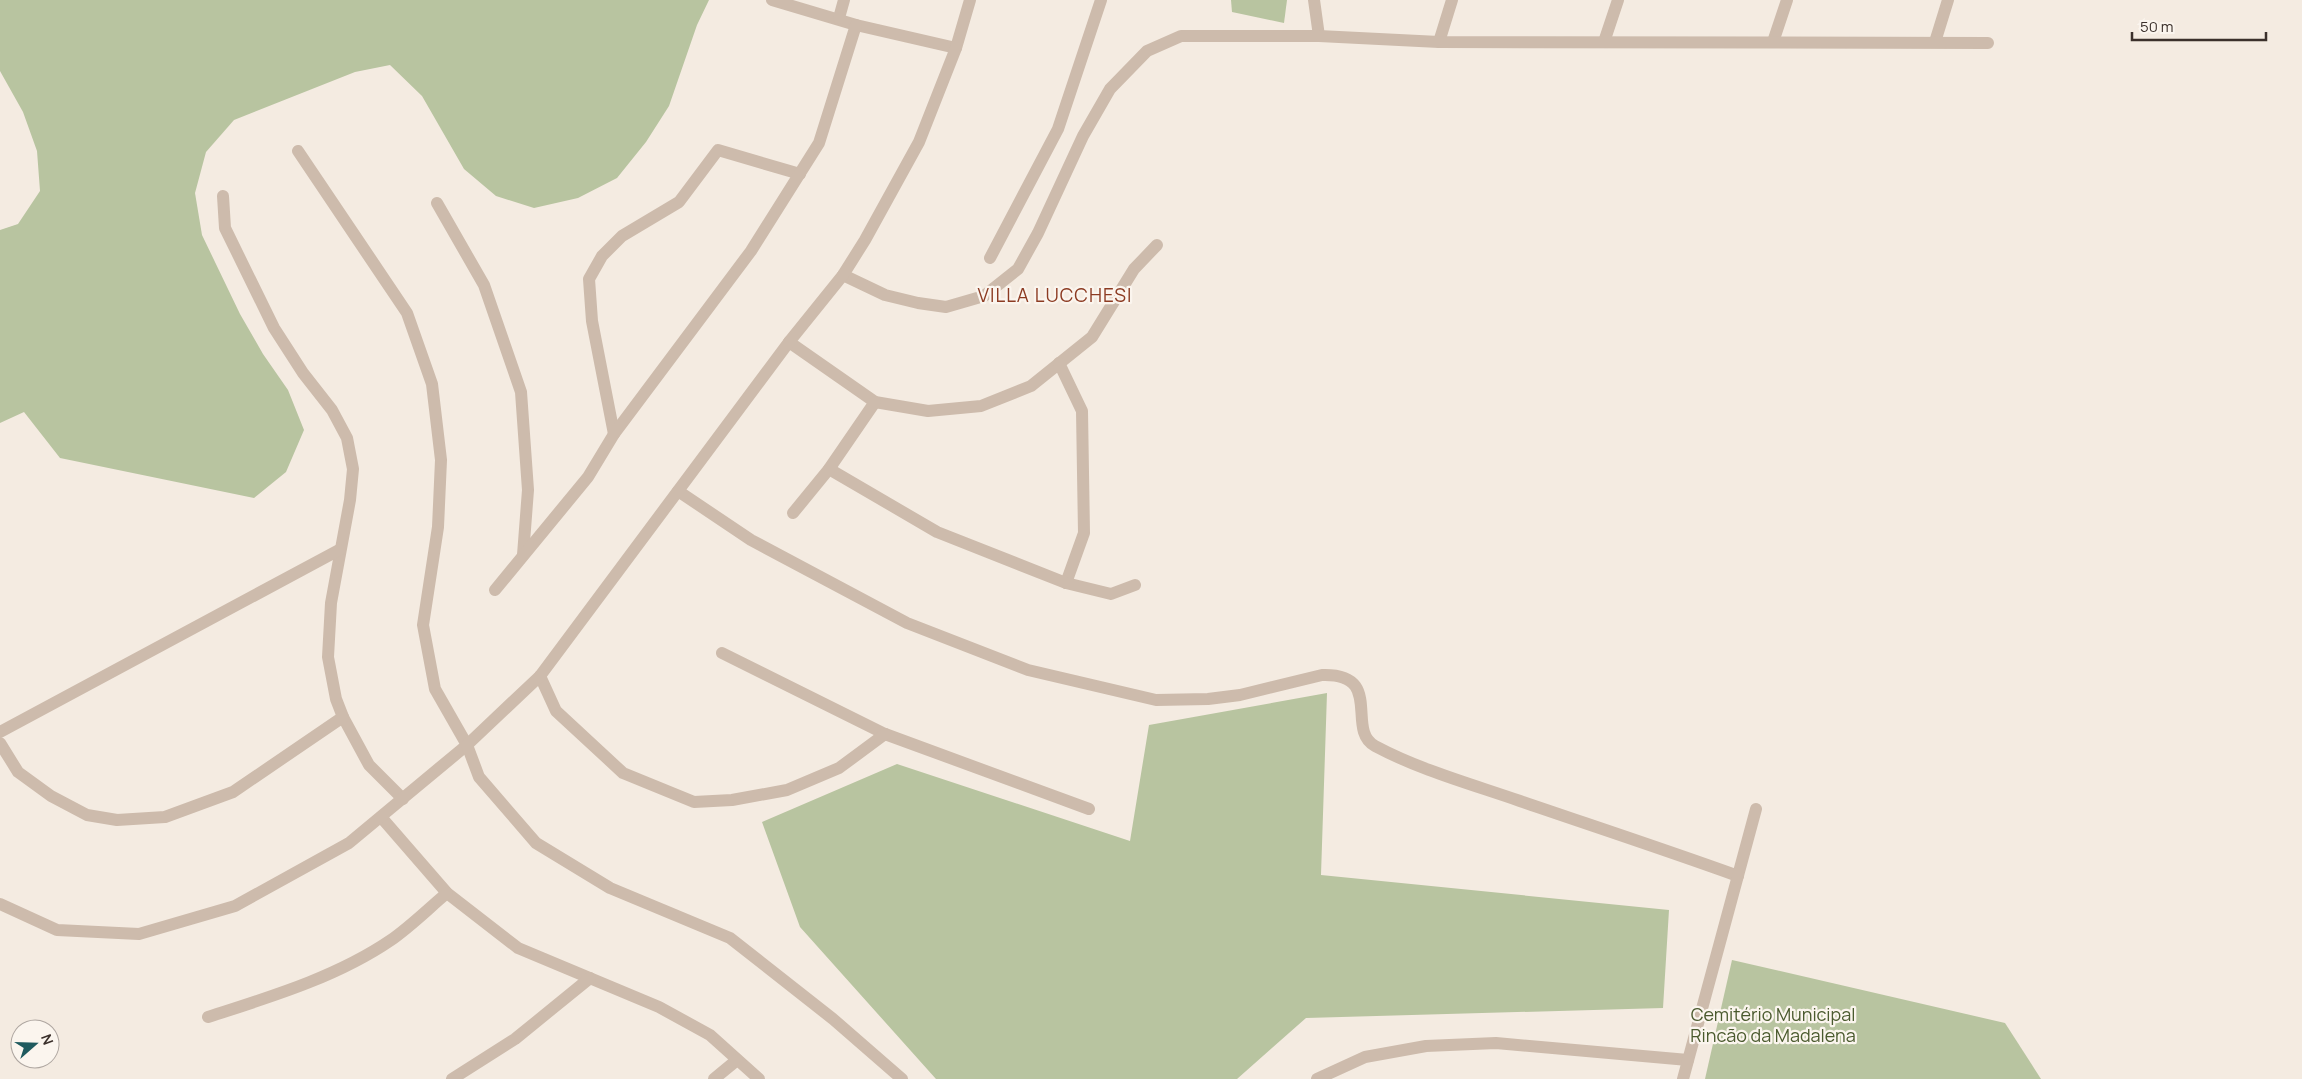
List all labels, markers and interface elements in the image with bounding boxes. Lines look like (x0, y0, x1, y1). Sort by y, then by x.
scale bar (2132, 10, 2266, 42)
text: 50 m (2140, 16, 2174, 37)
district label: VILLA LUCCHESI (978, 282, 1132, 308)
park label: Cemitério Municipal Rincão da Madalena (1690, 1002, 1856, 1047)
north arrow (10, 1019, 60, 1069)
text: N (37, 1031, 58, 1047)

